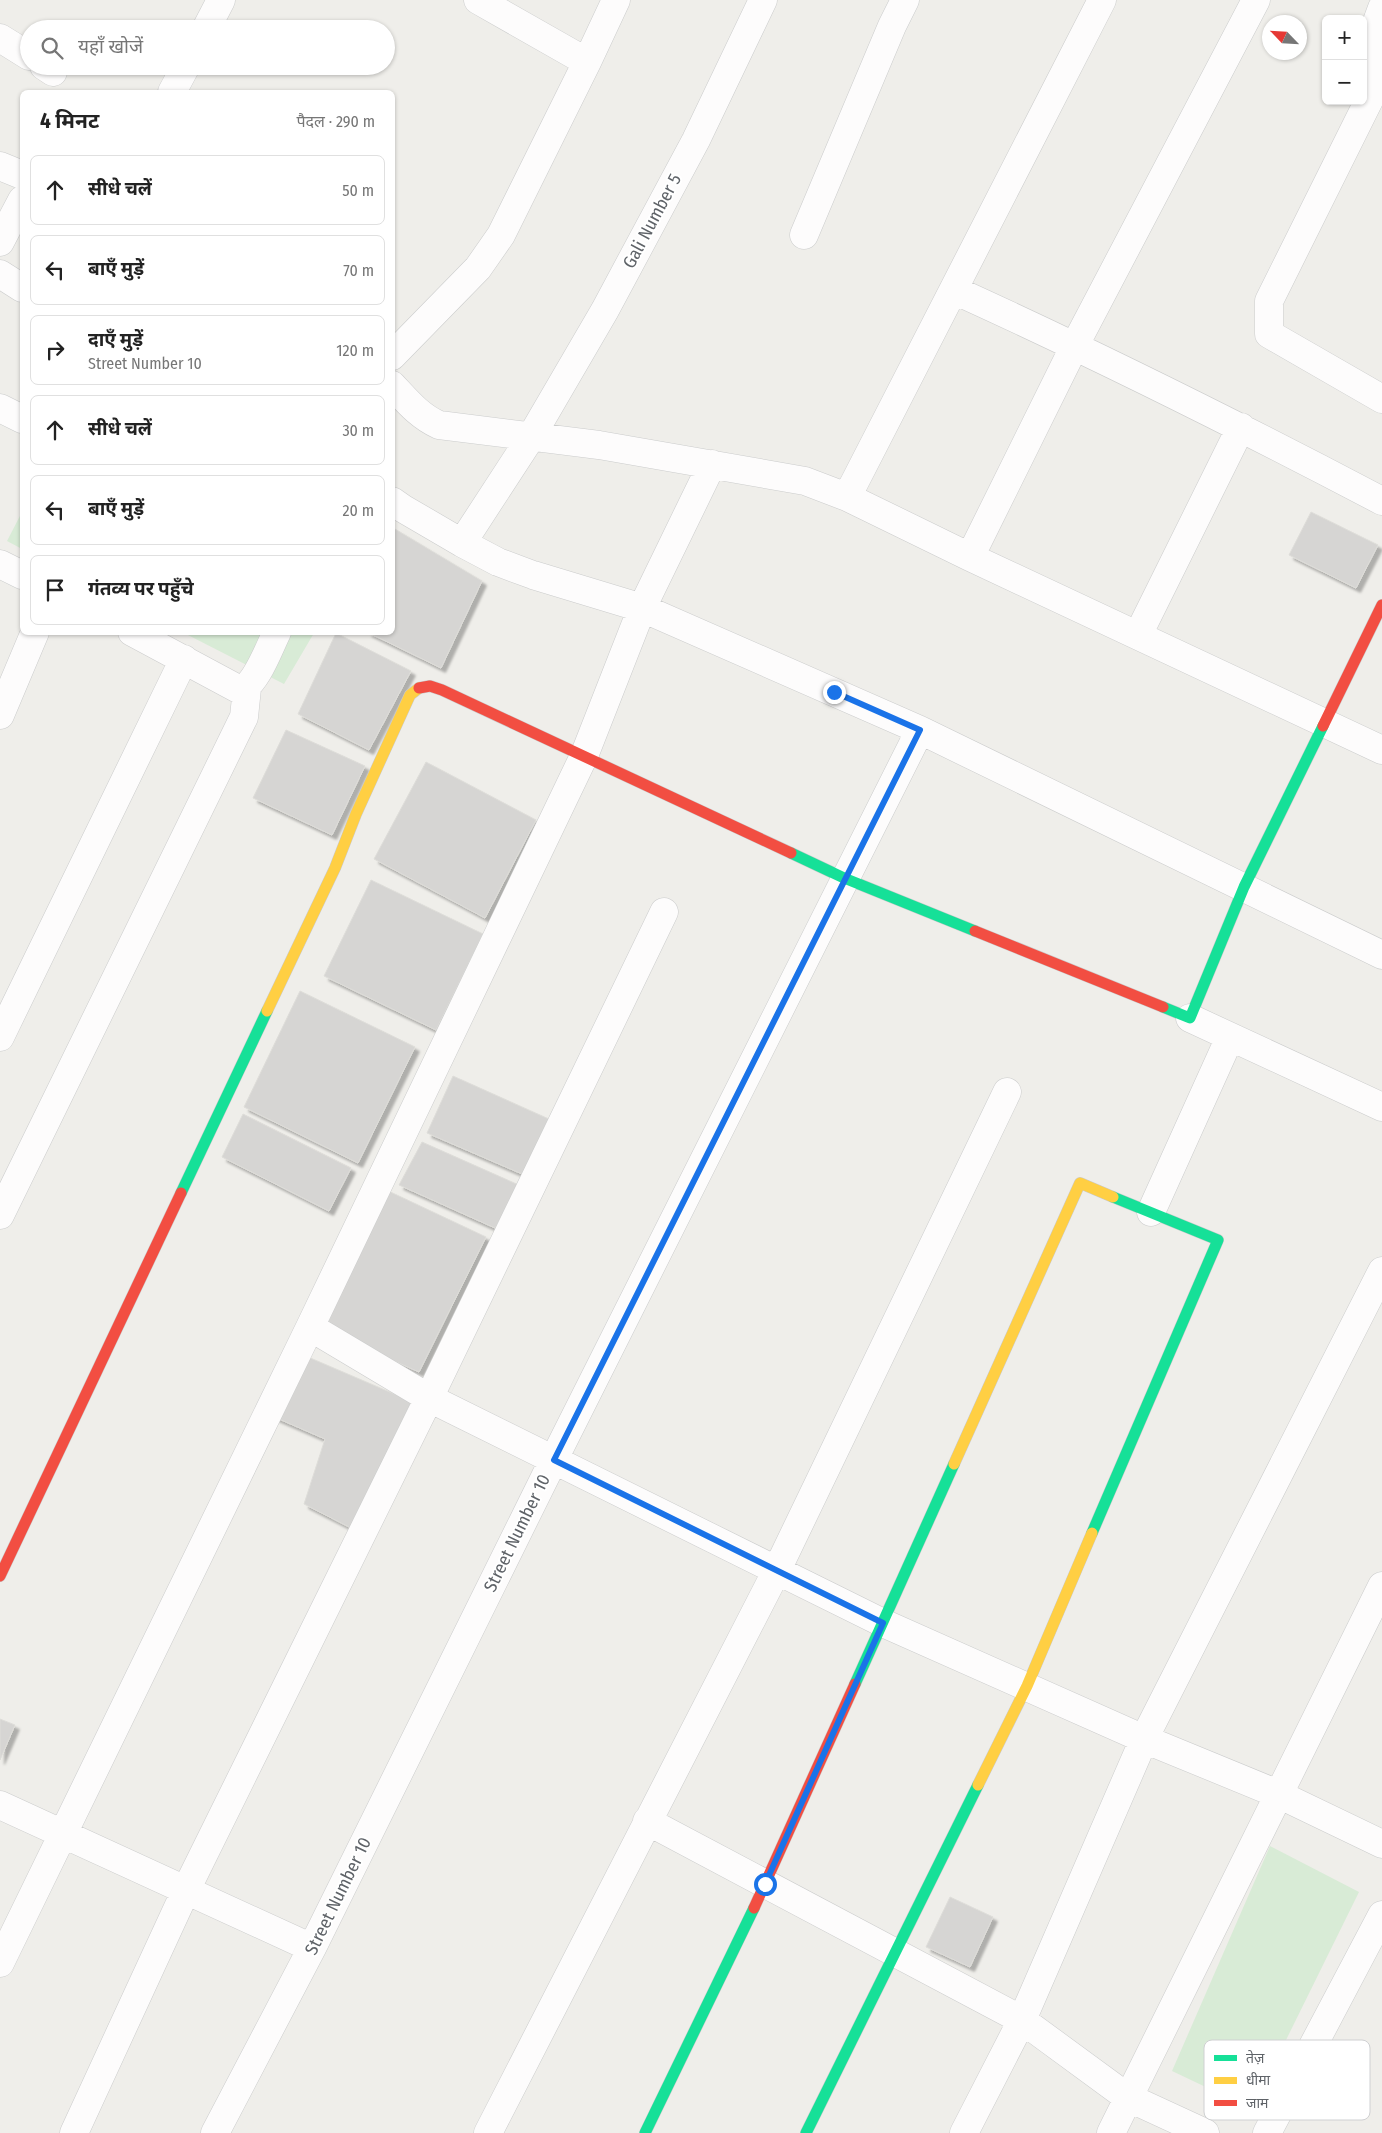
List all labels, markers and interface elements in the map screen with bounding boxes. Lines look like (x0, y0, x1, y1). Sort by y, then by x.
north arrow (1262, 15, 1307, 60)
map controls (1322, 15, 1367, 105)
button: + (1322, 15, 1367, 60)
search box (20, 20, 395, 75)
icon: search (38, 34, 66, 62)
text: यहाँ खोजें (78, 35, 143, 58)
button: − (1322, 60, 1367, 105)
text: 4 मिनट (40, 108, 99, 134)
text: पैदल · 290 m (297, 112, 375, 131)
street label: Gali Number 5 (618, 170, 686, 272)
icon: ahead (41, 176, 69, 204)
text: सीधे चलें (88, 177, 152, 200)
text: 50 m (342, 181, 374, 200)
icon: left (41, 256, 69, 284)
text: बाएँ मुड़ें (88, 257, 144, 280)
text: 70 m (343, 261, 374, 280)
text: दाएँ मुड़ें (88, 328, 143, 351)
icon: right (41, 336, 69, 364)
text: 120 m (336, 341, 374, 360)
text: Street Number 10 (88, 354, 202, 373)
icon: ahead (41, 416, 69, 444)
text: सीधे चलें (88, 417, 152, 440)
text: 30 m (342, 421, 374, 440)
icon: left (41, 496, 69, 524)
text: बाएँ मुड़ें (88, 497, 144, 520)
text: 20 m (343, 501, 374, 520)
icon: arrive (41, 576, 69, 604)
text: गंतव्य पर पहुँचे (88, 577, 194, 600)
route end (823, 681, 846, 704)
street label: Street Number 10 (479, 1471, 555, 1595)
street label: Street Number 10 (300, 1834, 376, 1958)
route start (754, 1873, 777, 1896)
legend (1204, 2040, 1370, 2120)
text: तेज़ (1246, 2049, 1265, 2067)
text: धीमा (1246, 2072, 1271, 2089)
text: जाम (1246, 2095, 1269, 2112)

